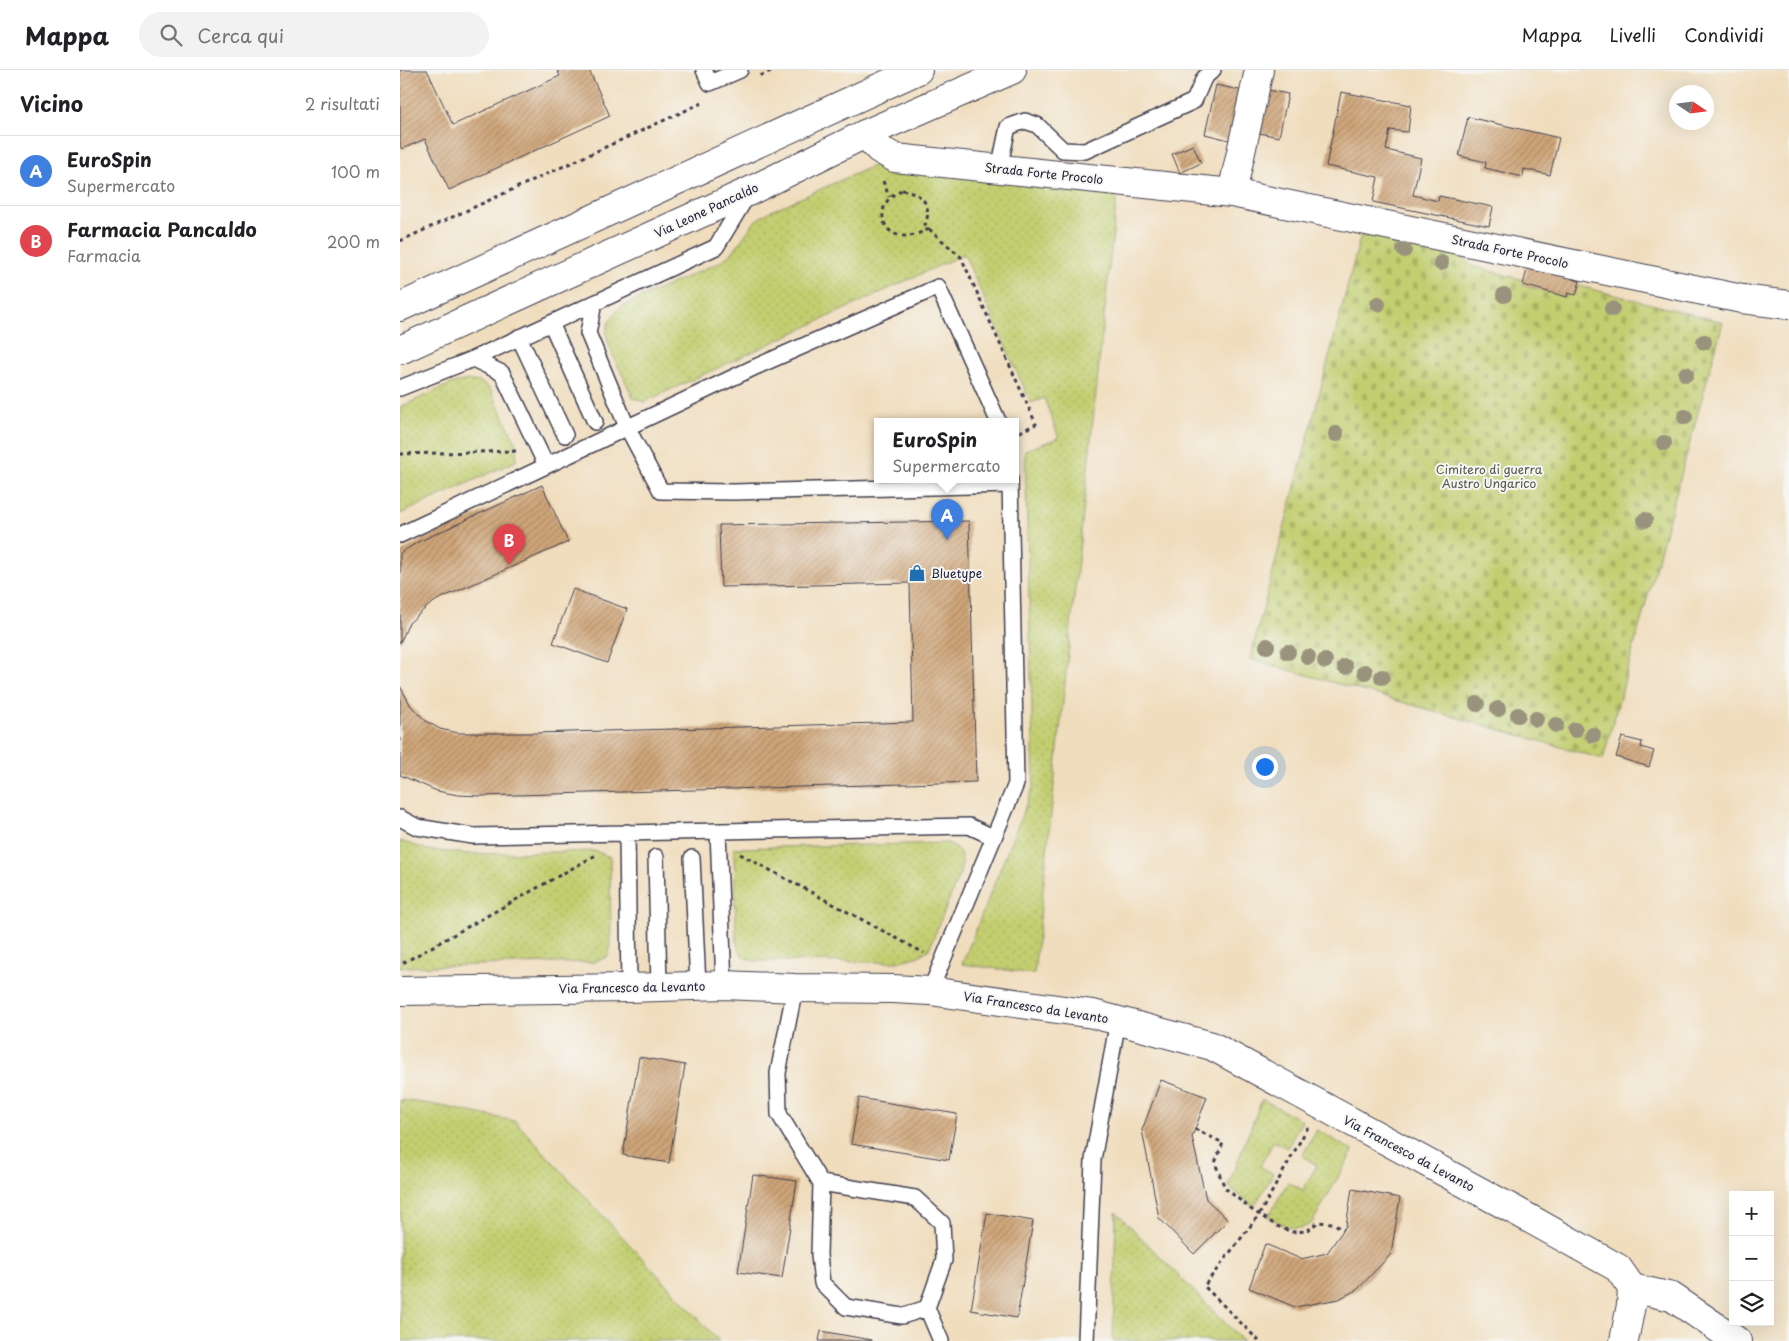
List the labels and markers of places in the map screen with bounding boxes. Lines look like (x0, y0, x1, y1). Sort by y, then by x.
pin: A (931, 499, 963, 540)
pin: B (493, 524, 525, 565)
shop icon: Bluetype (907, 563, 927, 583)
place label: Bluetype (931, 564, 982, 582)

